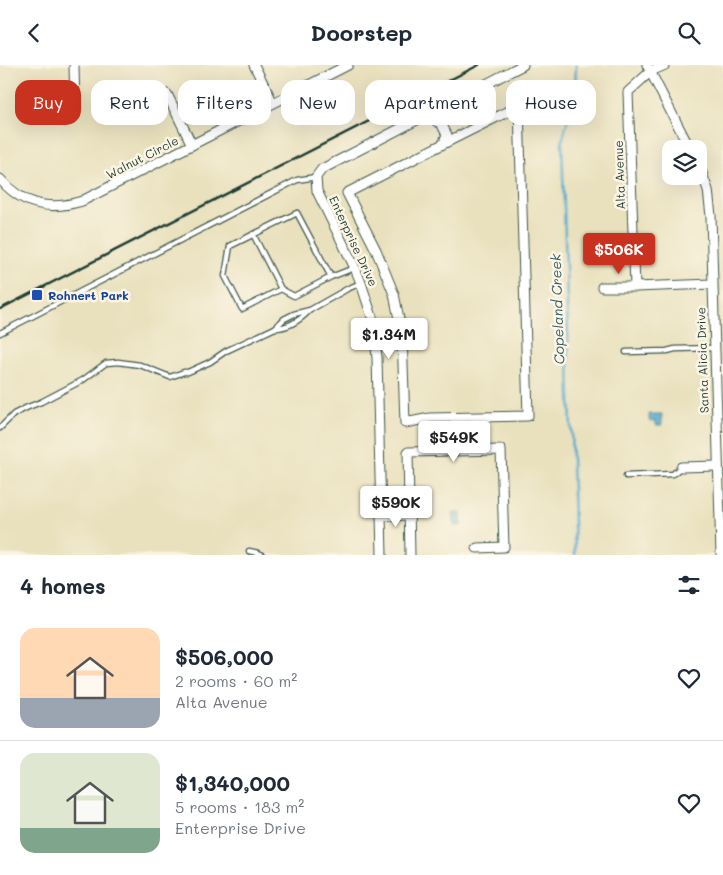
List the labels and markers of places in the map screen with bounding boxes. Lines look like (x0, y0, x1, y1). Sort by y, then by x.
pin: $506K (584, 233, 654, 275)
place label: Rohnert Park (48, 287, 129, 303)
marker: Rohnert Park (30, 288, 44, 302)
pin: $1.34M (348, 317, 430, 360)
pin: $549K (419, 421, 489, 463)
pin: $590K (361, 485, 431, 528)

